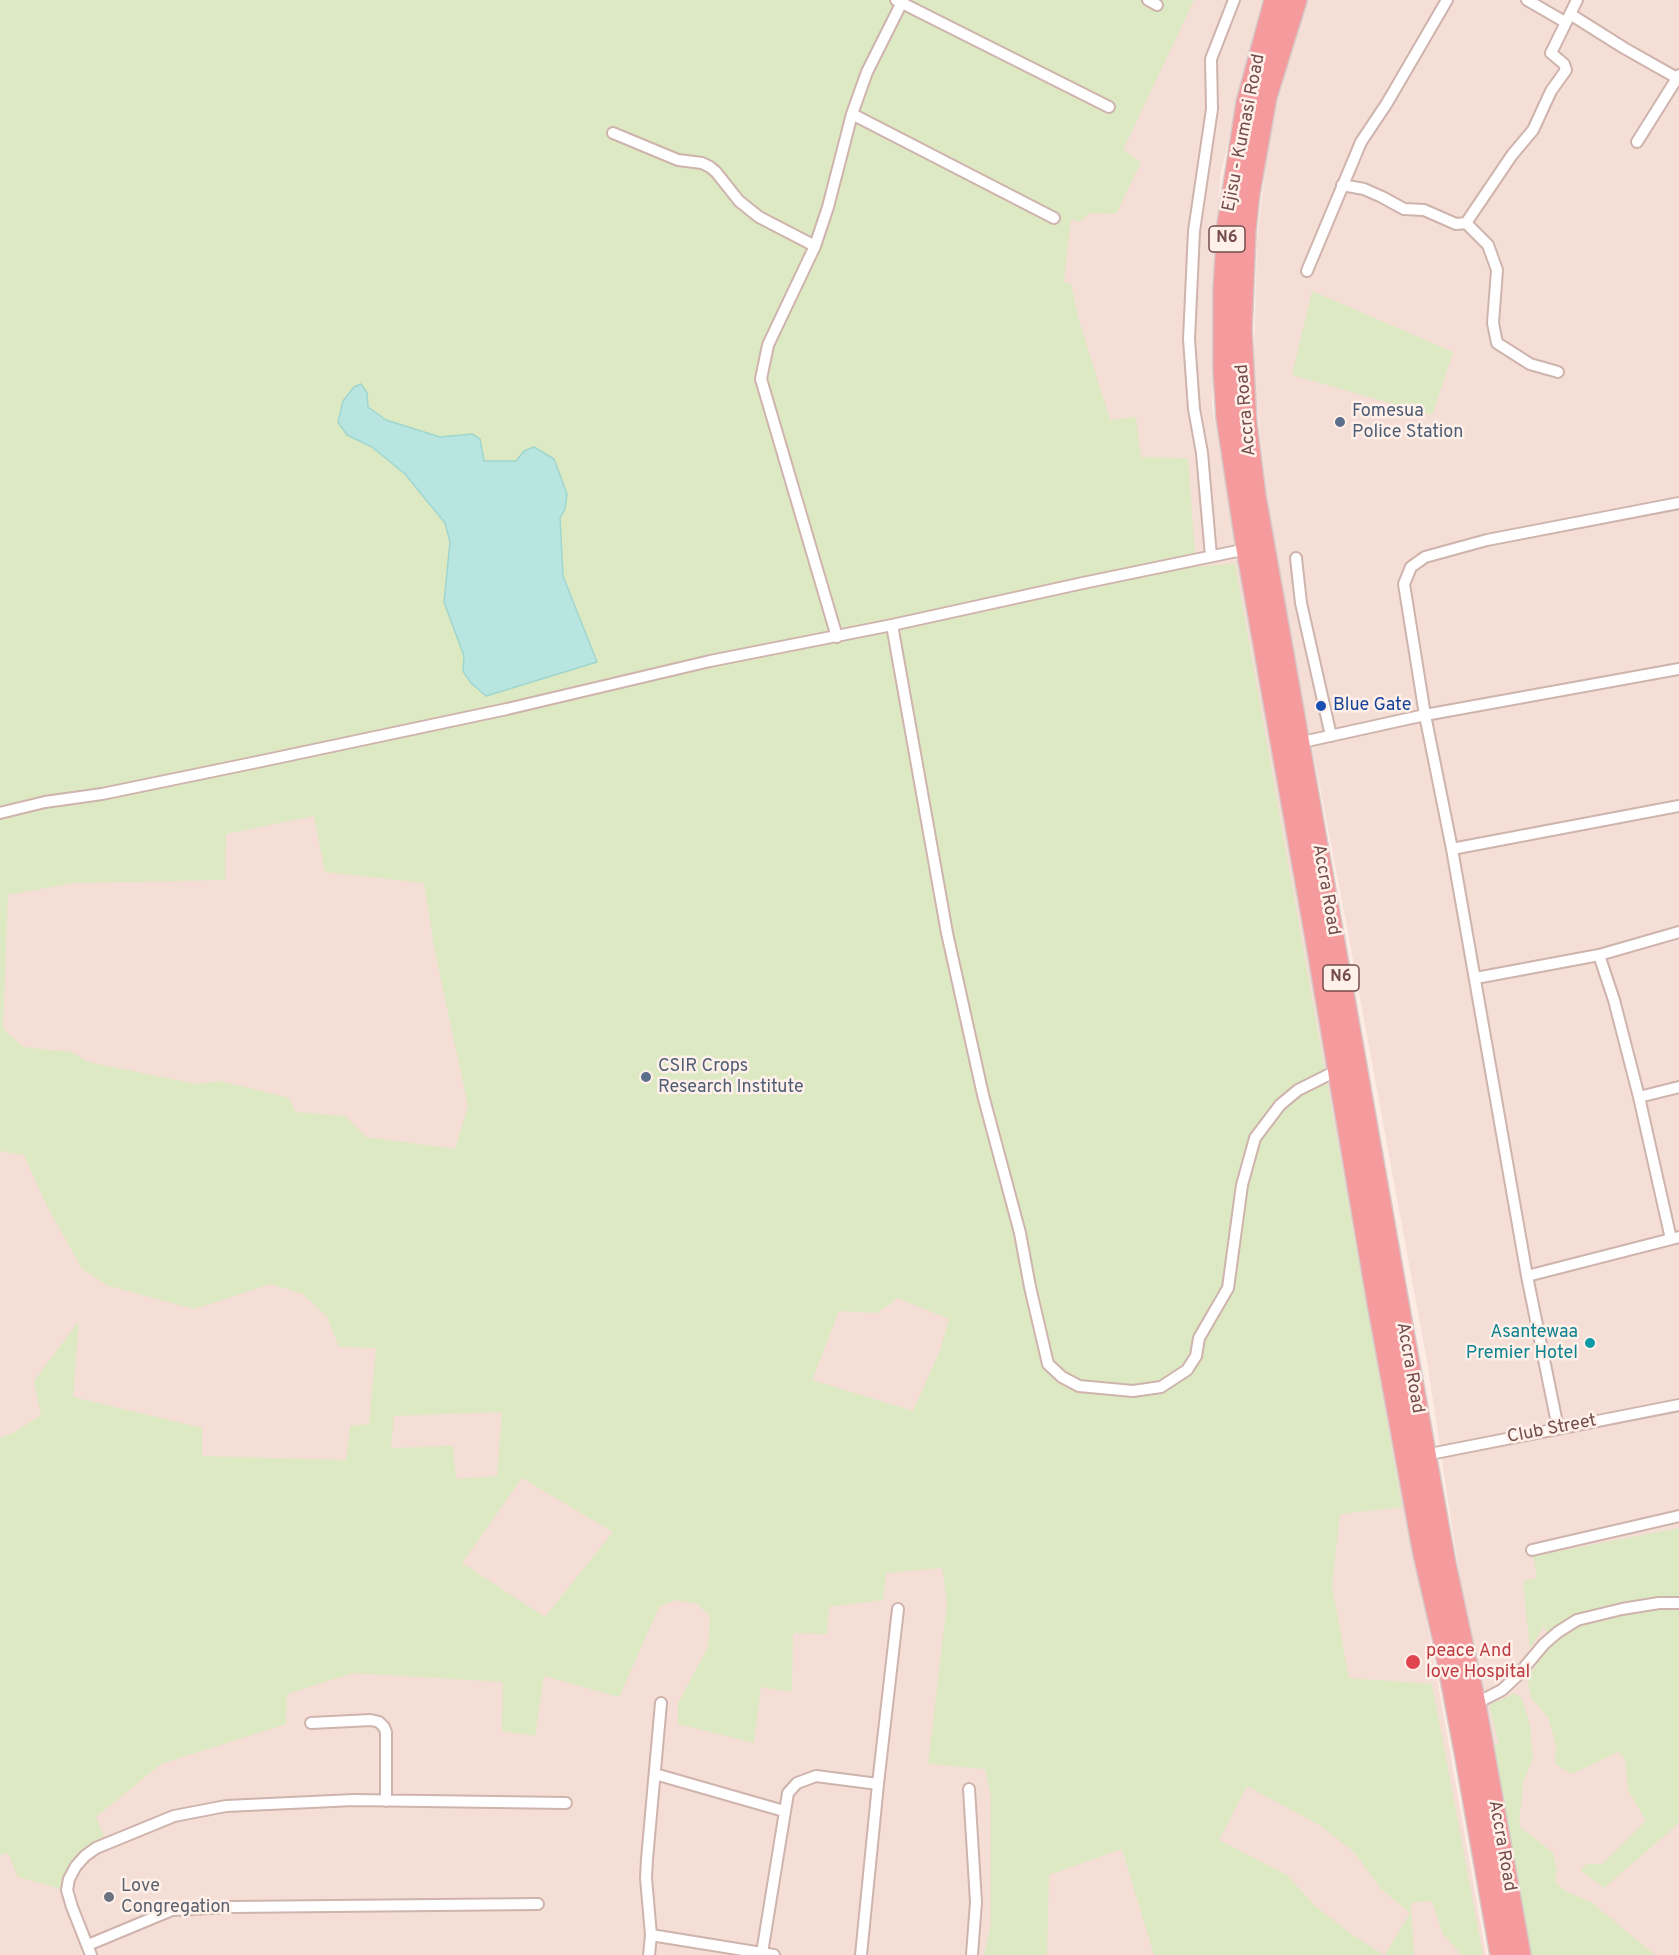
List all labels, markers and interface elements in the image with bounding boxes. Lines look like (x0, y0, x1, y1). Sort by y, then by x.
street label: Ejisu - Kumasi Road (1219, 52, 1271, 214)
road number: N6 (1209, 226, 1245, 252)
street label: Accra Road (1232, 363, 1262, 457)
place label: Fomesua Police Station (1352, 401, 1463, 444)
marker: Fomesua Police Station (1333, 415, 1347, 429)
place label: Blue Gate (1333, 695, 1411, 717)
marker: Blue Gate (1314, 699, 1328, 713)
street label: Accra Road (1306, 843, 1344, 937)
road number: N6 (1323, 965, 1359, 991)
place label: CSIR Crops Research Institute (658, 1056, 804, 1098)
marker: CSIR Crops Research Institute (639, 1070, 653, 1084)
street label: Accra Road (1390, 1321, 1428, 1415)
place label: Asantewaa Premier Hotel (1466, 1322, 1578, 1364)
marker: Asantewaa Premier Hotel (1583, 1336, 1597, 1350)
street label: Club Street (1506, 1411, 1598, 1449)
place label: peace And love Hospital (1426, 1641, 1530, 1684)
marker: peace And love Hospital (1404, 1653, 1422, 1671)
street label: Accra Road (1482, 1799, 1520, 1893)
place label: Love Congregation (121, 1876, 230, 1918)
marker: Love Congregation (102, 1890, 116, 1904)

